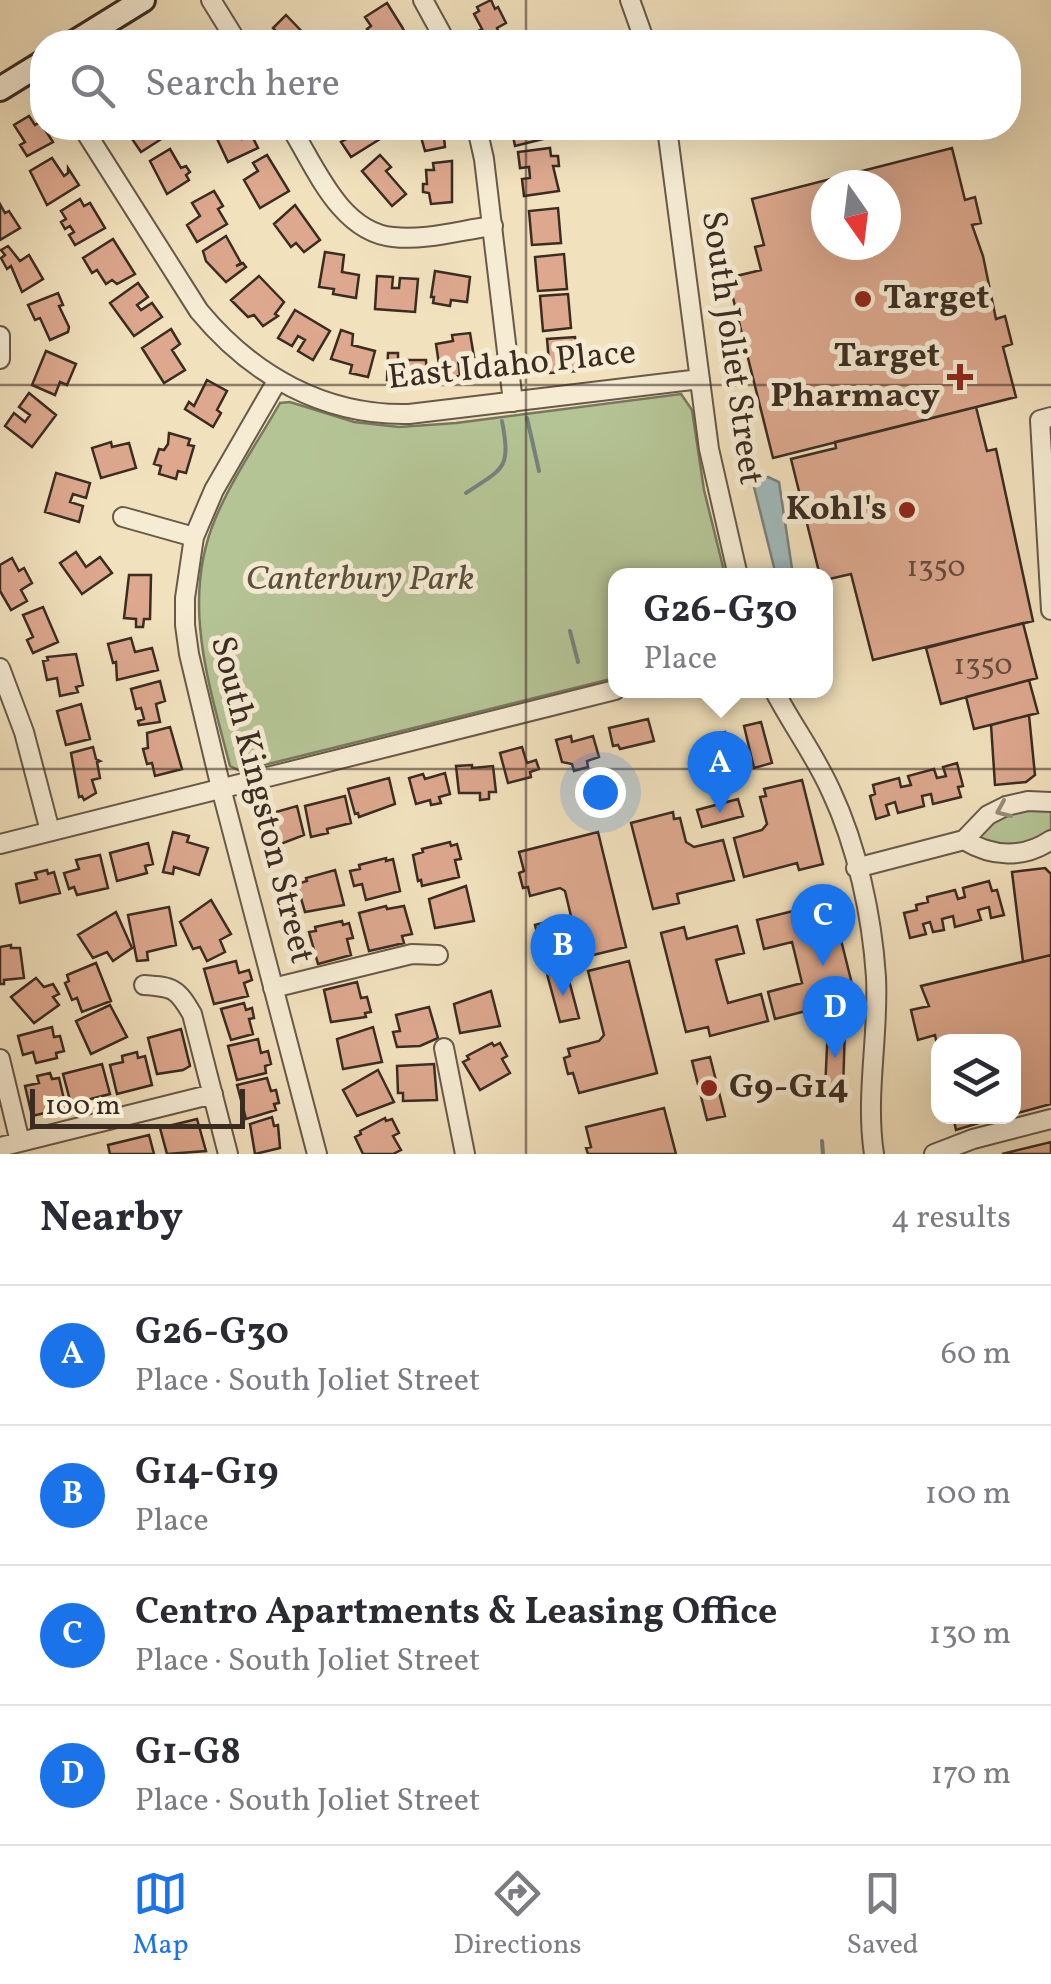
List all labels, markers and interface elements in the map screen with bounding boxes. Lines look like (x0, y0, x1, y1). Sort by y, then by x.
search box (30, 30, 1021, 140)
icon: search (65, 58, 120, 113)
text: Search here (145, 59, 340, 112)
north arrow (811, 170, 901, 260)
street label: South Joliet Street (688, 208, 774, 488)
place label: Target (883, 275, 989, 323)
marker: Target (852, 288, 874, 310)
street label: East Idaho Place (386, 329, 638, 403)
place label: Target Pharmacy (770, 333, 940, 421)
marker: Target Pharmacy (949, 366, 971, 388)
place label: Kohl's (786, 486, 887, 534)
marker: Kohl's (896, 499, 918, 521)
house number: 1350 (907, 547, 965, 589)
park label: Canterbury Park (246, 556, 474, 604)
popup (608, 568, 833, 698)
text: G26-G30 (644, 585, 797, 638)
street label: South Kingston Street (197, 631, 325, 969)
text: Place (644, 638, 717, 682)
house number: 1350 (954, 645, 1012, 687)
pin: A (688, 730, 752, 813)
your location (575, 767, 626, 818)
one-way arrow (995, 798, 1013, 818)
pin: C (790, 884, 856, 966)
pin: B (530, 914, 596, 996)
pin: D (802, 976, 868, 1058)
map controls (931, 1034, 1021, 1124)
button: layers (931, 1034, 1021, 1124)
place label: G9-G14 (729, 1064, 849, 1112)
marker: G9-G14 (698, 1077, 720, 1099)
scale bar (30, 1084, 245, 1128)
text: 100 m (45, 1087, 120, 1126)
text: Nearby (40, 1190, 183, 1249)
text: 4 results (891, 1197, 1011, 1241)
text: G26-G30 (135, 1307, 289, 1360)
text: A (61, 1333, 84, 1377)
text: 60 m (941, 1333, 1011, 1377)
text: Place · South Joliet Street (135, 1360, 480, 1404)
text: G14-G19 (135, 1447, 279, 1500)
text: B (62, 1473, 83, 1517)
text: 100 m (925, 1473, 1011, 1517)
text: Place (135, 1500, 209, 1544)
text: Centro Apartments & Leasing Office (135, 1587, 777, 1640)
text: C (62, 1613, 83, 1657)
text: 130 m (929, 1613, 1011, 1657)
text: Place · South Joliet Street (135, 1640, 480, 1684)
text: G1-G8 (135, 1727, 241, 1780)
text: D (61, 1753, 84, 1797)
text: 170 m (930, 1753, 1011, 1797)
text: Place · South Joliet Street (135, 1780, 480, 1824)
tab: Map (132, 1866, 188, 1965)
tab: Directions (453, 1866, 582, 1965)
tab: Saved (846, 1866, 919, 1965)

